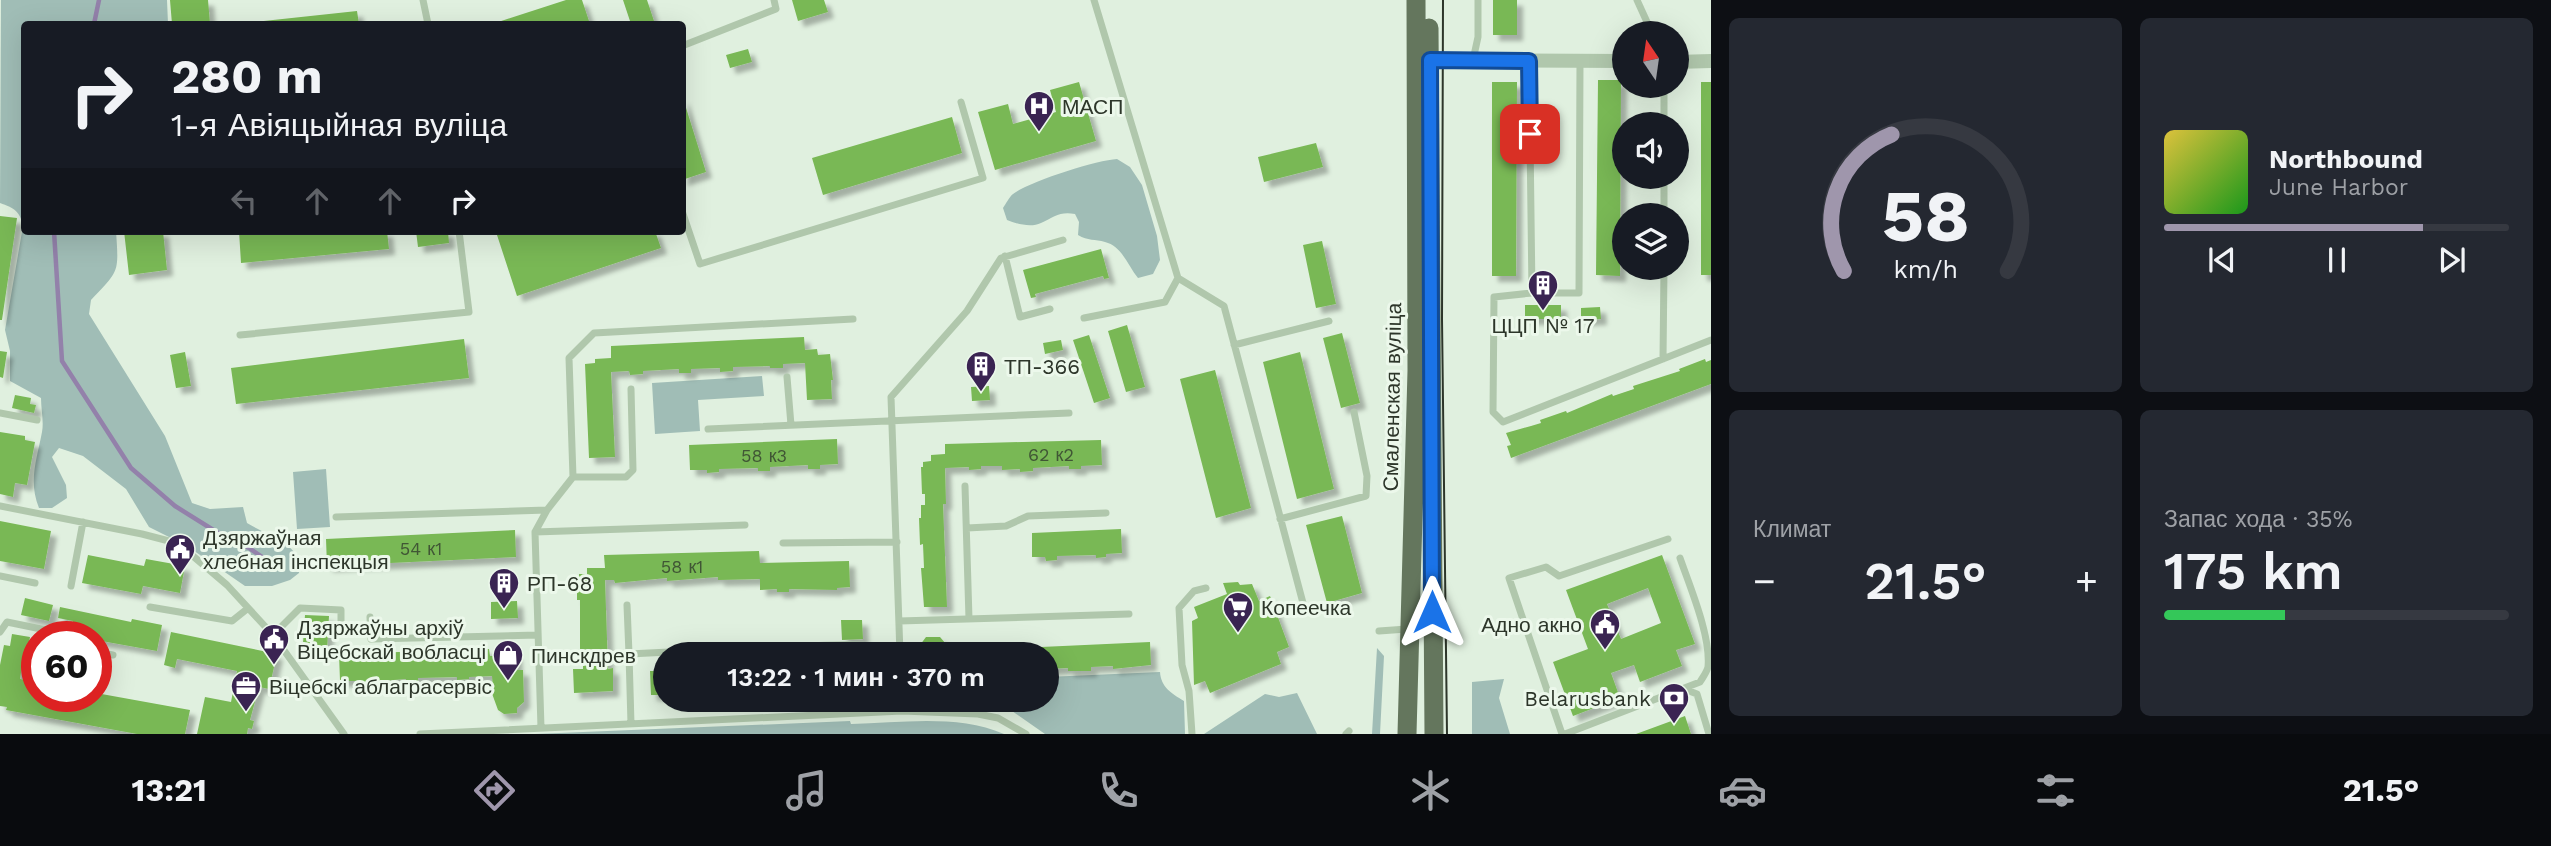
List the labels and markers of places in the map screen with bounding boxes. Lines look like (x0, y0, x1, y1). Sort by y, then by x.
hospital icon: МАСП (1022, 89, 1056, 133)
place label: МАСП (1062, 94, 1123, 119)
pin (1500, 104, 1560, 164)
building icon: ЦЦП № 17 (1526, 268, 1560, 312)
place label: ЦЦП № 17 (1491, 313, 1595, 338)
building icon: ТП-366 (964, 349, 998, 393)
place label: ТП-366 (1004, 354, 1080, 379)
place label: Дзяржаўная хлебная інспекцыя (203, 525, 389, 574)
public building icon: Дзяржаўная хлебная інспекцыя (163, 532, 197, 576)
building icon: РП-68 (487, 566, 521, 610)
place label: РП-68 (527, 571, 593, 596)
supermarket icon: Копеечка (1221, 590, 1255, 634)
place label: Копеечка (1261, 595, 1352, 620)
public building icon: Адно акно (1588, 607, 1622, 651)
place label: Адно акно (1481, 612, 1582, 637)
place label: Дзяржаўны архіў Віцебскай вобласці (297, 615, 486, 664)
public building icon: Дзяржаўны архіў Віцебскай вобласці (257, 622, 291, 666)
shop icon: Пинскдрев (491, 638, 525, 682)
place label: Пинскдрев (531, 643, 636, 668)
office icon: Віцебскі аблаграсервіс (229, 669, 263, 713)
place label: Віцебскі аблаграсервіс (269, 674, 492, 699)
bank icon: Belarusbank (1657, 681, 1691, 725)
place label: Belarusbank (1524, 686, 1651, 711)

